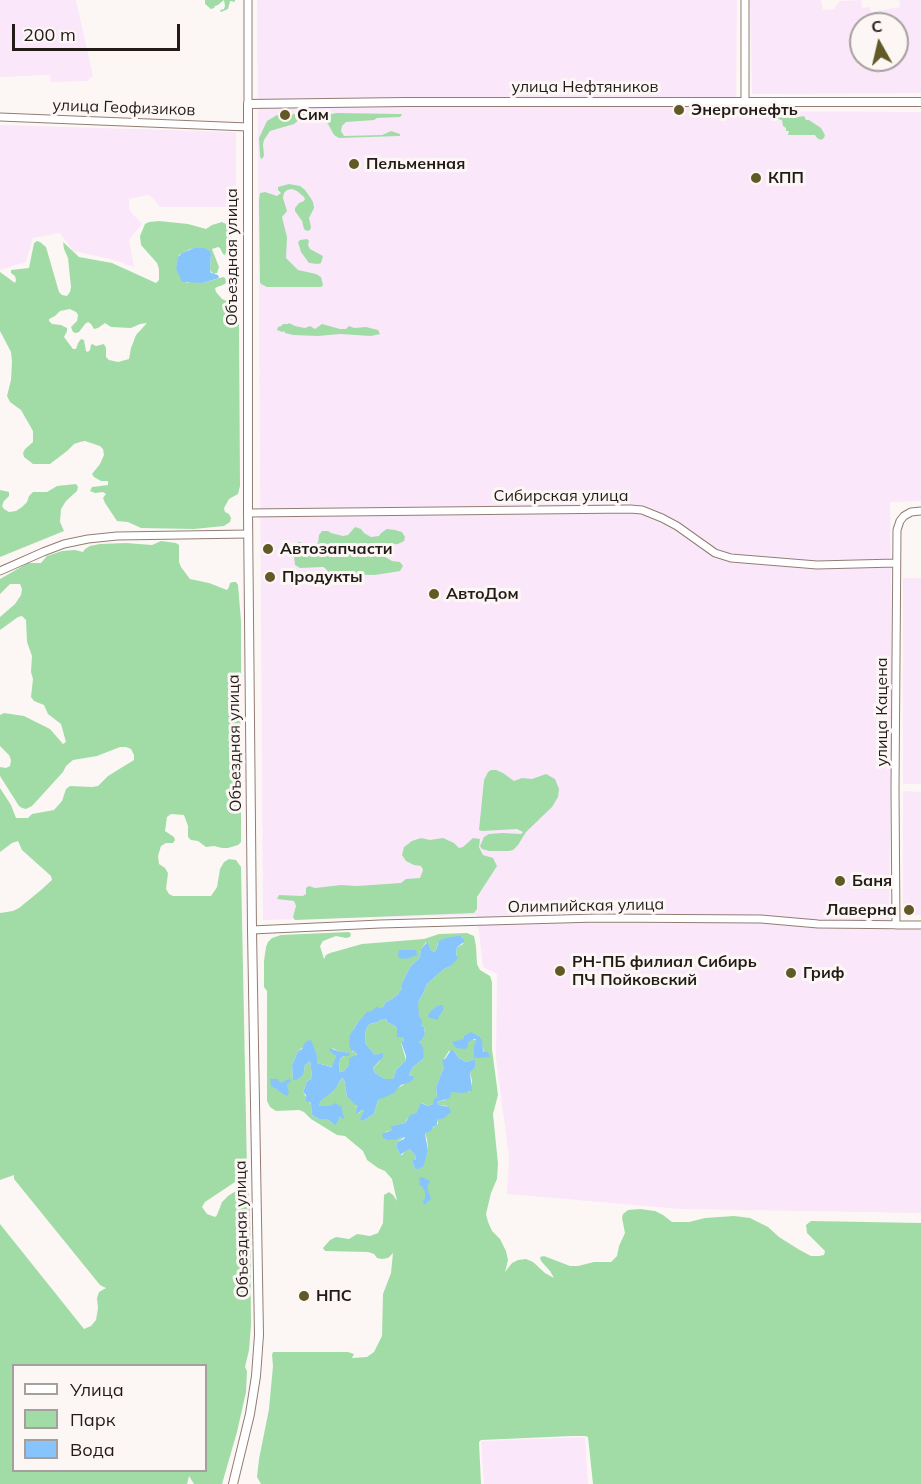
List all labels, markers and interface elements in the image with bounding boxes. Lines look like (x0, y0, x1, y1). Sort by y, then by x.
scale bar (15, 12, 183, 50)
north arrow (849, 12, 909, 72)
text: С (870, 15, 884, 37)
text: 200 m (23, 23, 76, 46)
street label: улица Нефтяников (512, 77, 658, 97)
street label: улица Геофизиков (52, 96, 196, 120)
place label: Энергонефть (691, 100, 798, 120)
marker: Энергонефть (672, 103, 686, 117)
place label: Сим (297, 105, 329, 125)
marker: Сим (278, 108, 292, 122)
place label: Пельменная (366, 154, 465, 174)
marker: Пельменная (347, 157, 361, 171)
place label: КПП (768, 168, 804, 188)
marker: КПП (749, 171, 763, 185)
street label: Объездная улица (222, 188, 242, 326)
street label: Сибирская улица (493, 486, 629, 506)
place label: Автозапчасти (280, 539, 393, 559)
marker: Автозапчасти (261, 542, 275, 556)
place label: Продукты (282, 567, 363, 587)
marker: Продукты (263, 570, 277, 584)
place label: АвтоДом (446, 584, 519, 604)
marker: АвтоДом (427, 587, 441, 601)
street label: улица Кацена (872, 657, 892, 767)
street label: Объездная улица (224, 674, 246, 812)
place label: Баня (852, 871, 892, 891)
marker: Баня (833, 874, 847, 888)
street label: Олимпийская улица (508, 895, 664, 917)
place label: Лаверна (826, 900, 897, 920)
marker: Лаверна (902, 903, 916, 917)
place label: РН-ПБ филиал Сибирь ПЧ Пойковский (572, 952, 757, 990)
place label: Гриф (803, 963, 845, 983)
marker: РН-ПБ филиал Сибирь ПЧ Пойковский (553, 964, 567, 978)
marker: Гриф (784, 966, 798, 980)
street label: Объездная улица (231, 1160, 253, 1298)
place label: НПС (316, 1286, 352, 1306)
marker: НПС (297, 1289, 311, 1303)
legend (12, 1364, 207, 1472)
text: Улица (70, 1378, 124, 1401)
text: Парк (70, 1408, 115, 1431)
text: Вода (70, 1438, 115, 1461)

